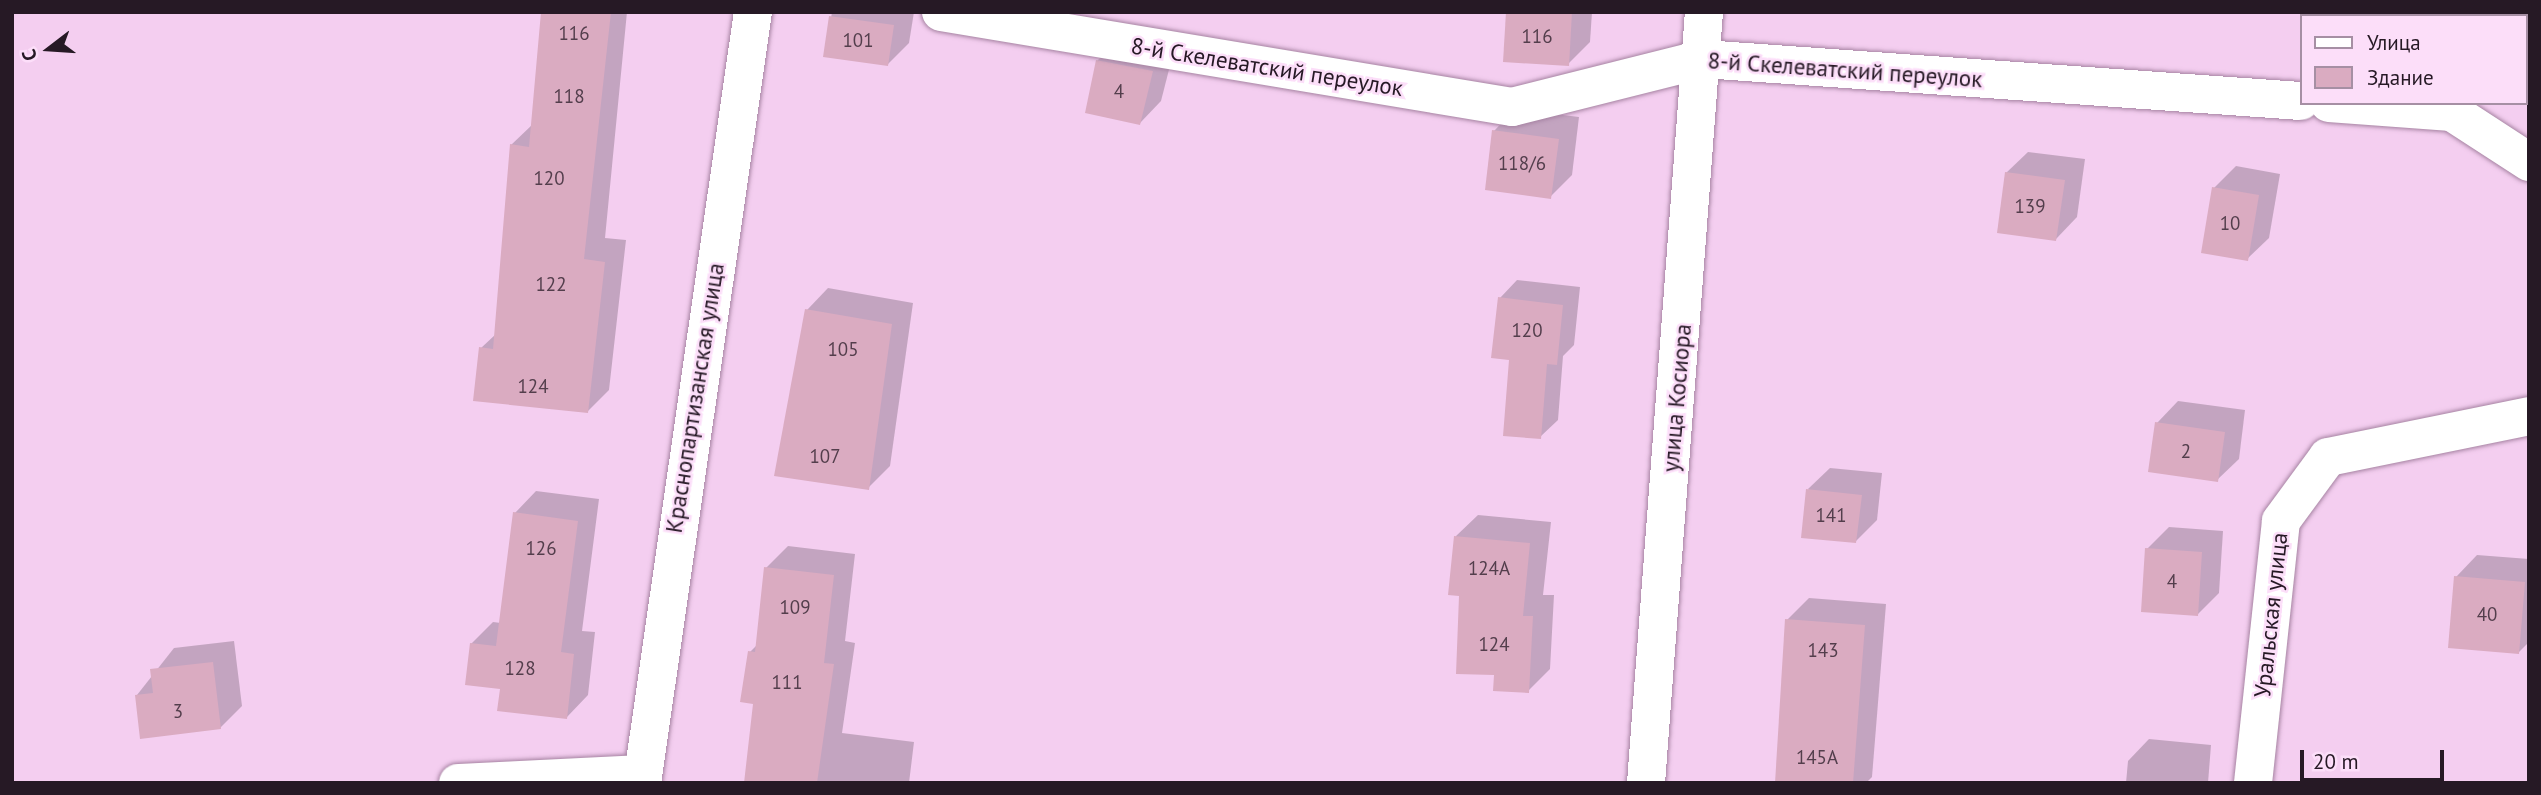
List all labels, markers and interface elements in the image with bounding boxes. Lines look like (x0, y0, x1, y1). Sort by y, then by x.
north arrow (14, 14, 84, 84)
legend (2300, 14, 2527, 105)
house number: 116 (558, 23, 590, 45)
house number: 116 (1521, 26, 1553, 48)
text: Улица (2367, 29, 2421, 56)
house number: 101 (842, 30, 874, 52)
street label: 8-й Скелеватский переулок (1129, 32, 1405, 102)
text: С (16, 47, 42, 64)
street label: 8-й Скелеватский переулок (1707, 47, 1983, 93)
text: Здание (2367, 64, 2434, 91)
house number: 4 (1114, 81, 1124, 103)
house number: 118 (553, 86, 585, 108)
house number: 118/6 (1498, 153, 1546, 175)
house number: 120 (533, 168, 565, 190)
house number: 139 (2014, 196, 2046, 218)
house number: 10 (2220, 213, 2240, 235)
street label: Краснопартизанская улица (660, 261, 730, 535)
house number: 122 (535, 274, 567, 296)
house number: 120 (1511, 320, 1543, 342)
street label: улица Косиора (1657, 323, 1697, 473)
house number: 105 (827, 339, 859, 361)
house number: 124 (517, 376, 549, 398)
house number: 2 (2181, 441, 2191, 463)
house number: 107 (809, 446, 841, 468)
house number: 141 (1815, 505, 1847, 527)
street label: Уральская улица (2249, 531, 2293, 699)
house number: 126 (525, 538, 557, 560)
house number: 124А (1468, 558, 1510, 580)
house number: 4 (2167, 571, 2177, 593)
house number: 109 (779, 597, 811, 619)
house number: 40 (2477, 604, 2497, 626)
house number: 124 (1478, 634, 1510, 656)
house number: 143 (1807, 640, 1839, 662)
house number: 128 (504, 658, 536, 680)
house number: 111 (771, 672, 803, 694)
house number: 3 (173, 701, 183, 723)
scale bar (2303, 736, 2446, 780)
house number: 145А (1796, 747, 1838, 769)
text: 20 m (2313, 748, 2359, 775)

